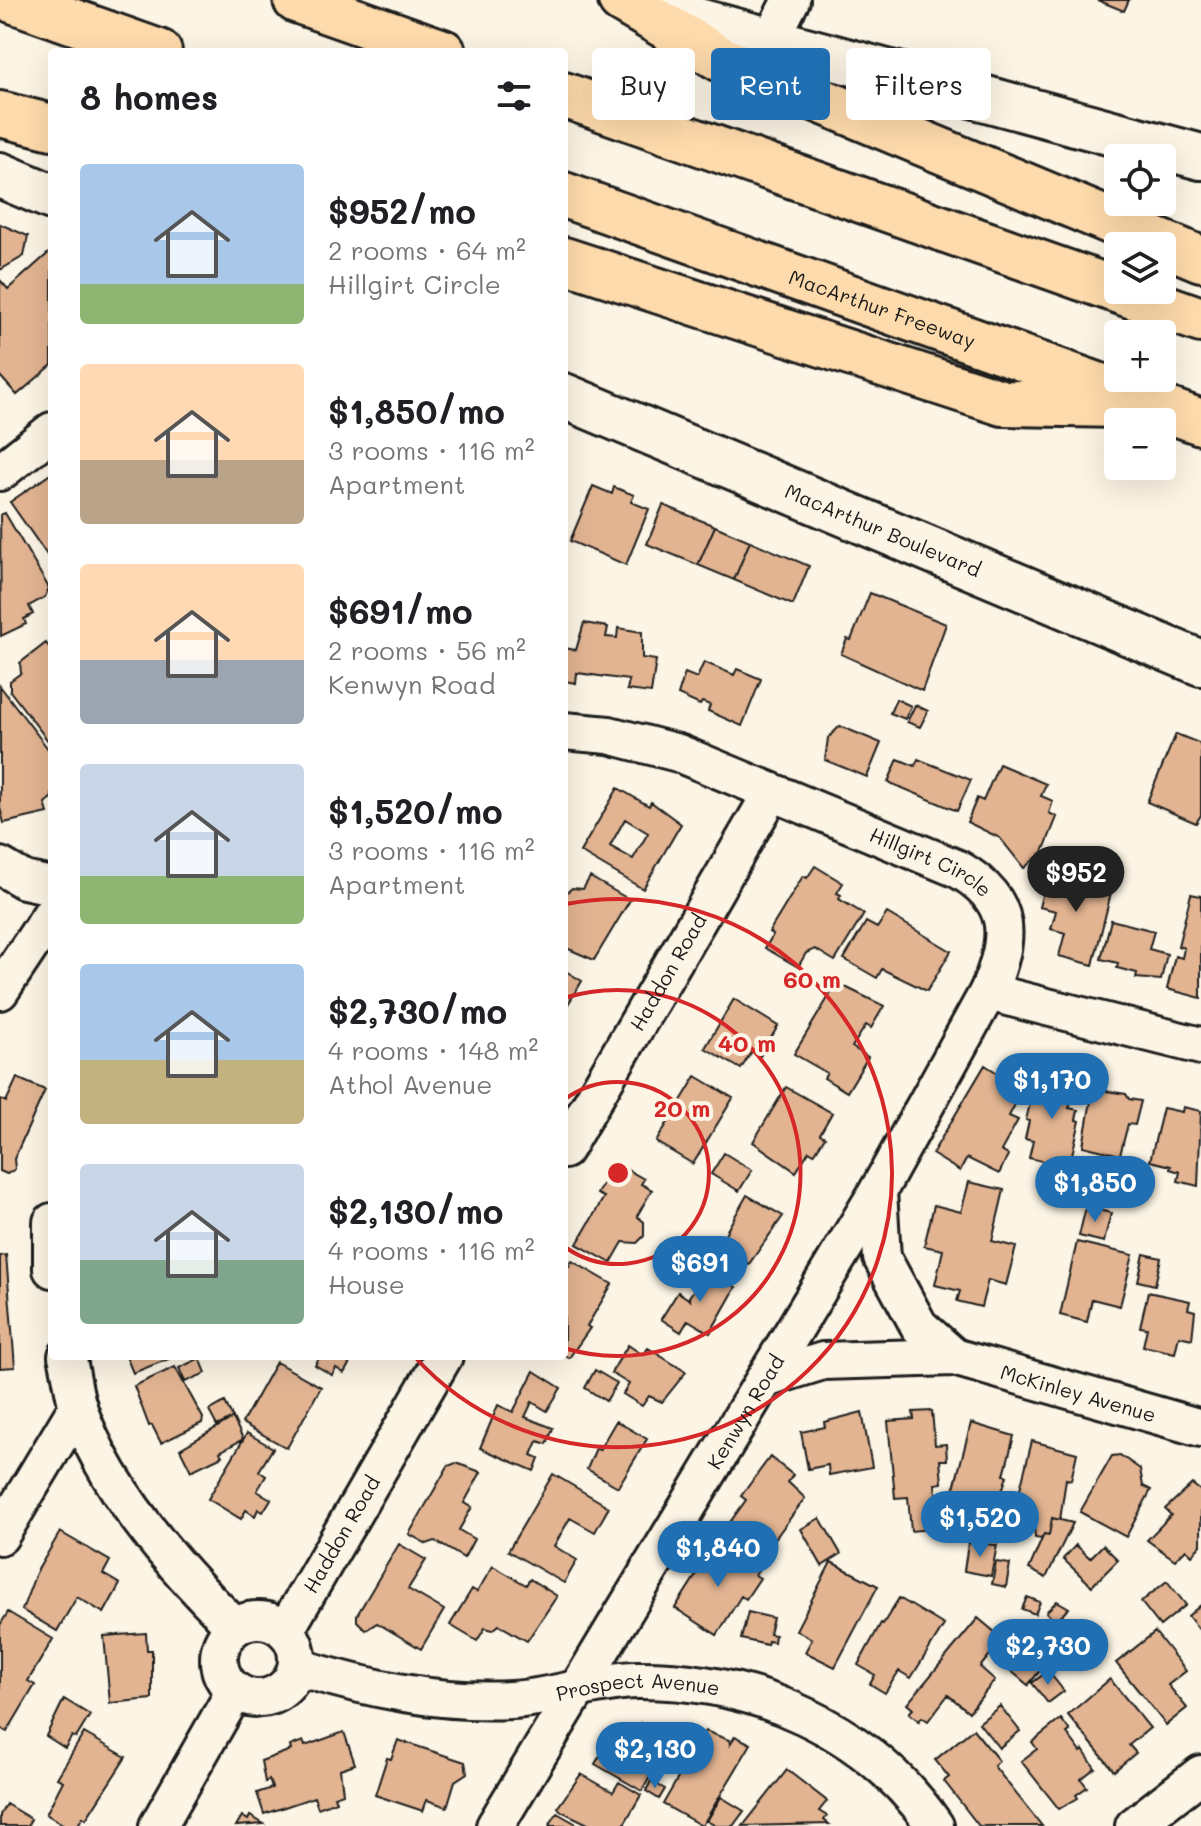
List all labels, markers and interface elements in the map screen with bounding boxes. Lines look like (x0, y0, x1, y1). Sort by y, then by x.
chip: Buy (592, 48, 695, 120)
chip: Rent (711, 48, 830, 120)
chip: Filters (846, 48, 991, 120)
text: 8 homes (80, 74, 218, 119)
icon: filters (492, 74, 536, 118)
map controls (1104, 144, 1176, 480)
button: locate (1104, 144, 1176, 216)
text: $952/mo (328, 188, 476, 233)
icon: home (144, 196, 240, 292)
button: layers (1104, 232, 1176, 304)
text: 2 rooms · 64 m² (328, 233, 526, 267)
street label: MacArthur Freeway (786, 263, 979, 354)
text: Hillgirt Circle (328, 267, 501, 301)
button: + (1104, 320, 1176, 392)
text: $1,850/mo (328, 388, 505, 433)
icon: home (144, 396, 240, 492)
button: − (1104, 408, 1176, 480)
text: 3 rooms · 116 m² (328, 433, 535, 467)
text: Apartment (328, 467, 465, 501)
street label: MacArthur Boulevard (781, 477, 985, 582)
text: $691/mo (328, 588, 473, 633)
icon: home (144, 596, 240, 692)
text: 2 rooms · 56 m² (328, 633, 526, 667)
text: Kenwyn Road (328, 667, 496, 701)
text: $1,520/mo (328, 788, 503, 833)
icon: home (144, 796, 240, 892)
street label: Hillgirt Circle (866, 821, 998, 902)
text: 3 rooms · 116 m² (328, 833, 535, 867)
pin: $952 (1029, 846, 1123, 914)
text: $952 (1045, 855, 1107, 889)
text: Apartment (328, 867, 465, 901)
street label: Haddon Road (623, 909, 712, 1035)
text: 60 m (783, 963, 841, 994)
text: $2,730/mo (328, 988, 507, 1033)
icon: home (144, 996, 240, 1092)
text: 40 m (718, 1027, 776, 1058)
text: 4 rooms · 148 m² (328, 1033, 538, 1067)
pin: $1,170 (987, 1053, 1117, 1121)
text: $1,170 (1013, 1062, 1091, 1096)
text: Athol Avenue (328, 1067, 492, 1101)
text: 20 m (654, 1092, 710, 1123)
pin: $1,850 (1030, 1156, 1160, 1224)
centre of rings (604, 1159, 632, 1187)
text: $1,850 (1053, 1165, 1137, 1199)
text: $2,130/mo (328, 1188, 503, 1233)
icon: home (144, 1196, 240, 1292)
text: 4 rooms · 116 m² (328, 1233, 535, 1267)
pin: $691 (653, 1236, 747, 1304)
text: $691 (671, 1245, 729, 1279)
text: House (328, 1267, 405, 1301)
street label: Kenwyn Road (701, 1350, 789, 1473)
street label: McKinley Avenue (998, 1358, 1159, 1427)
street label: Haddon Road (297, 1471, 385, 1597)
pin: $1,520 (915, 1491, 1045, 1559)
text: $1,520 (939, 1500, 1021, 1534)
pin: $1,840 (653, 1521, 783, 1589)
text: $1,840 (676, 1530, 760, 1564)
pin: $2,730 (983, 1619, 1113, 1687)
text: $2,730 (1005, 1628, 1091, 1662)
street label: Prospect Avenue (554, 1667, 722, 1706)
pin: $2,130 (590, 1722, 720, 1790)
text: $2,130 (614, 1731, 696, 1765)

